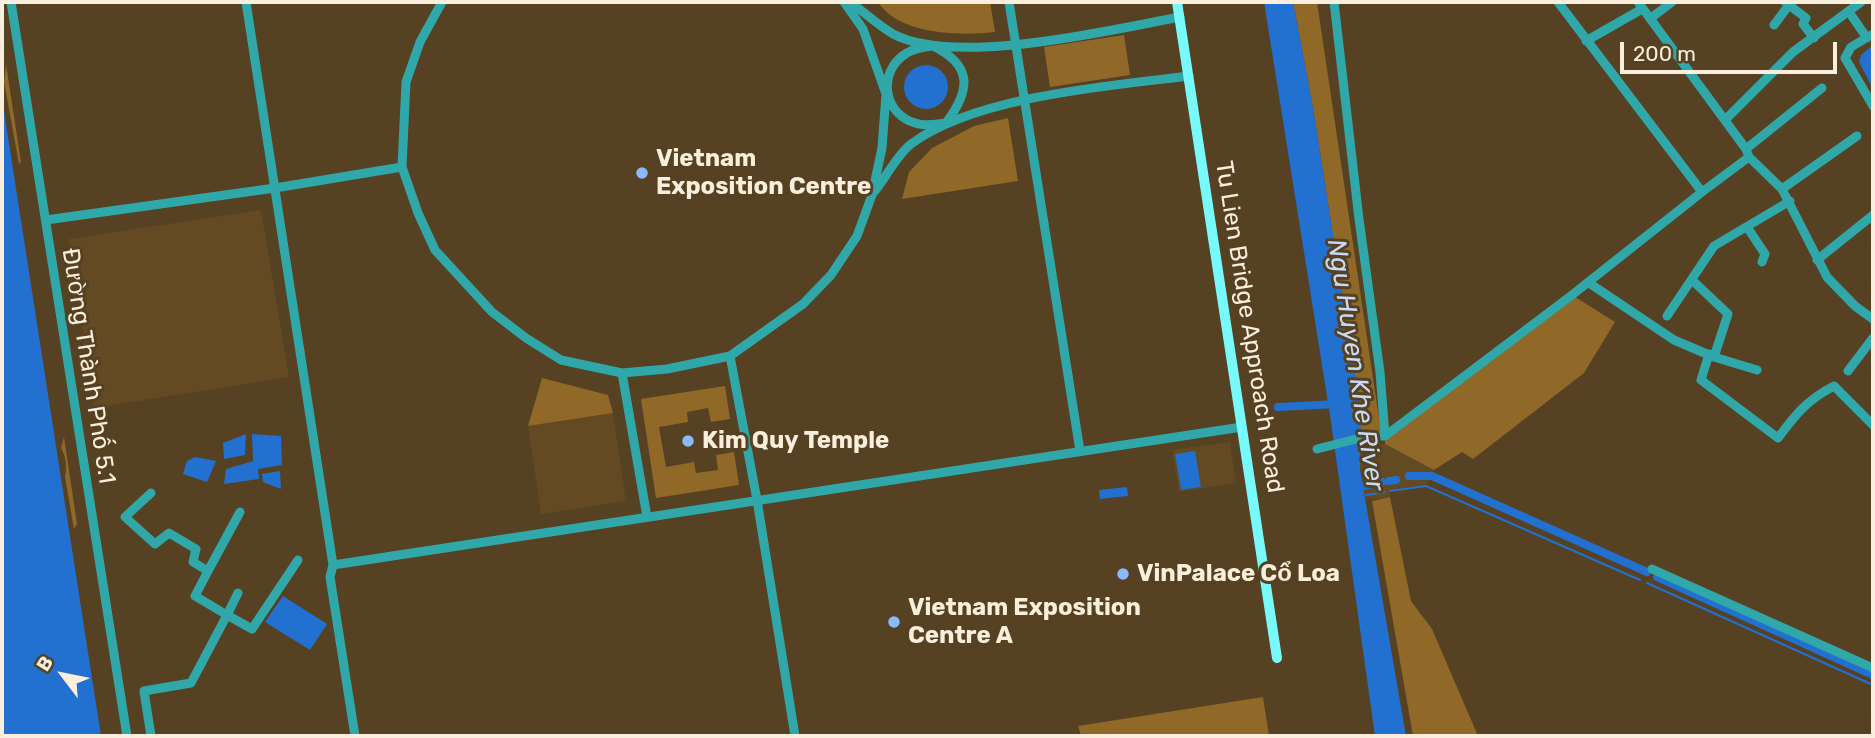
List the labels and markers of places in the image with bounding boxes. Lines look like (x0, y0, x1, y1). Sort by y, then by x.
place label: Vietnam Exposition Centre (656, 145, 871, 201)
marker: Vietnam Exposition Centre (634, 165, 650, 181)
place label: Kim Quy Temple (702, 427, 889, 455)
marker: Kim Quy Temple (680, 433, 696, 449)
place label: VinPalace Cổ Loa (1137, 560, 1340, 588)
marker: VinPalace Cổ Loa (1115, 566, 1131, 582)
place label: Vietnam Exposition Centre A (908, 594, 1141, 650)
marker: Vietnam Exposition Centre A (886, 614, 902, 630)

